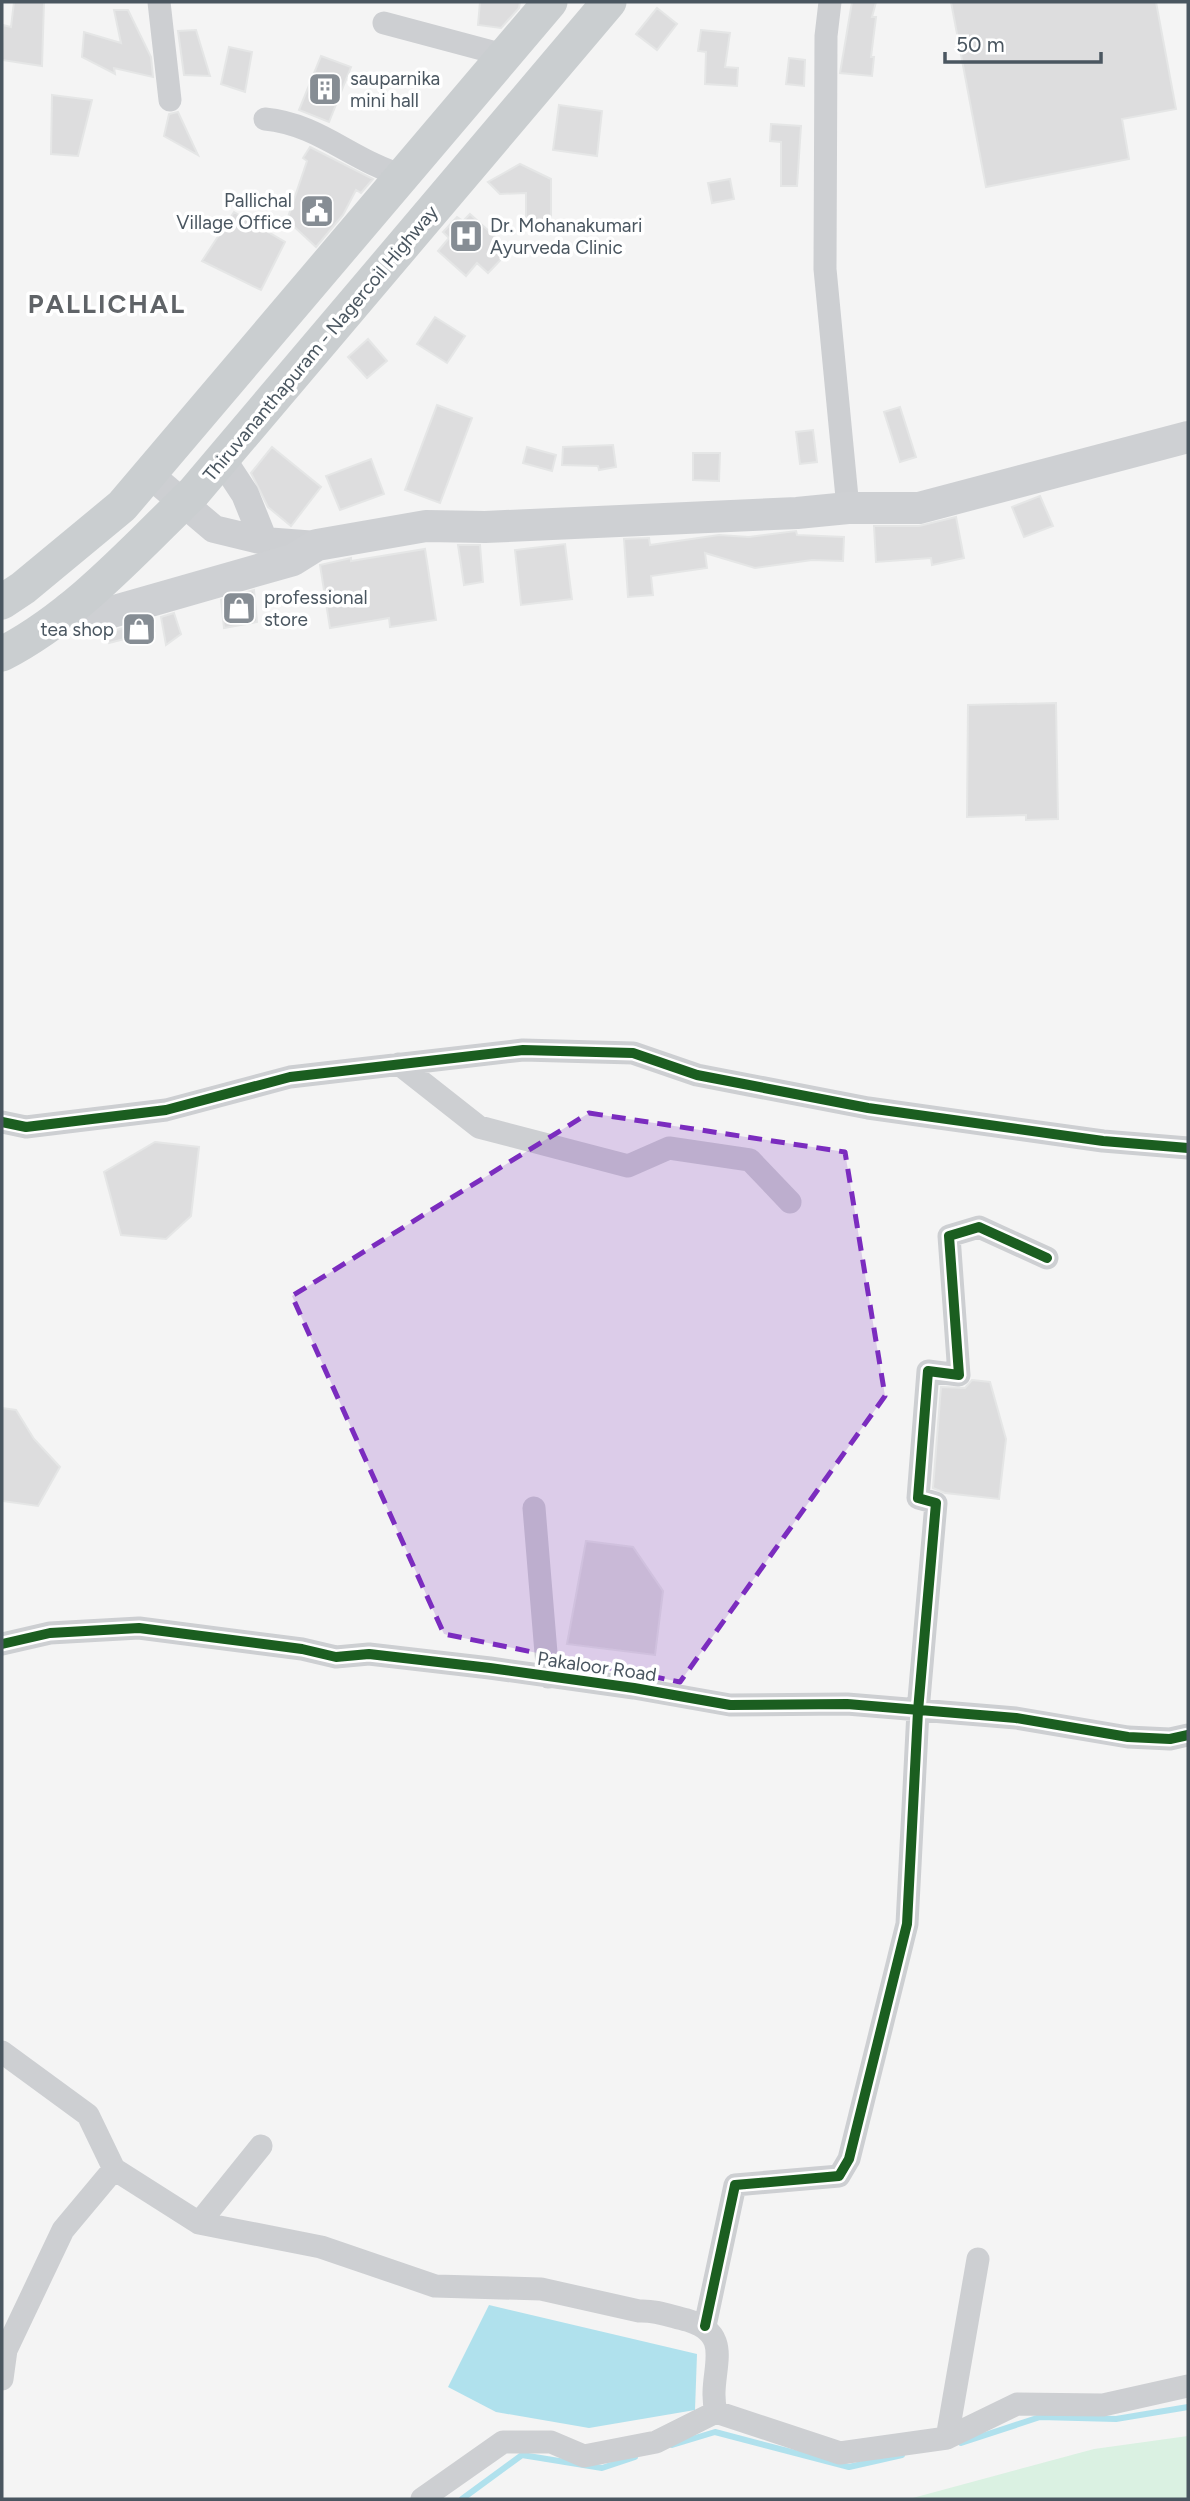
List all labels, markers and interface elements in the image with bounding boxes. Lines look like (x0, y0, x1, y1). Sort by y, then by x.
scale bar (945, 21, 1101, 65)
text: 50 m (956, 32, 1005, 57)
place label: sauparnika mini hall (350, 67, 440, 112)
building icon: sauparnika mini hall (306, 70, 344, 108)
place label: Pallichal Village Office (176, 189, 292, 234)
public building icon: Pallichal Village Office (298, 192, 336, 230)
street label: Thiruvananthapuram - Nagercoil Highway (198, 201, 443, 486)
place label: Dr. Mohanakumari Ayurveda Clinic (490, 214, 642, 259)
hospital icon: Dr. Mohanakumari Ayurveda Clinic (447, 217, 485, 255)
district label: PALLICHAL (28, 288, 186, 320)
place label: professional store (264, 586, 368, 631)
shop icon: professional store (220, 589, 258, 627)
shop icon: tea shop (120, 610, 158, 648)
place label: tea shop (40, 618, 114, 641)
street label: Pakaloor Road (536, 1647, 658, 1686)

